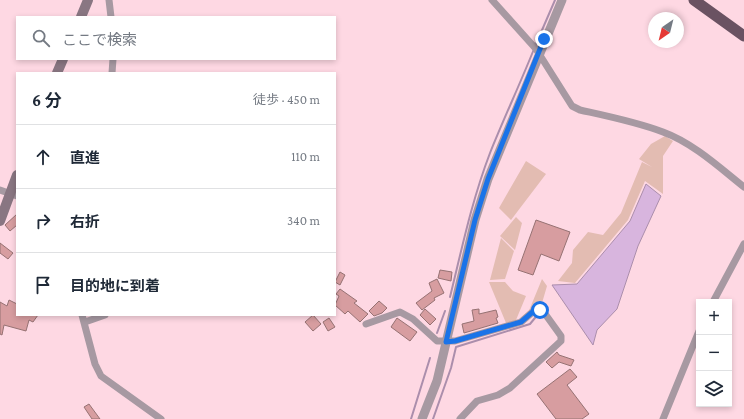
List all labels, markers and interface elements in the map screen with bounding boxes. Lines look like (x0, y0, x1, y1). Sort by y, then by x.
north arrow (648, 12, 684, 48)
search box (16, 16, 336, 60)
icon: search (30, 27, 52, 49)
route end (535, 30, 553, 48)
text: ここで検索 (62, 32, 137, 48)
text: 6 分 (32, 91, 62, 110)
text: 徒歩 · 450 m (253, 92, 320, 107)
icon: ahead (32, 146, 54, 168)
text: 110 m (291, 149, 320, 164)
text: 直進 (70, 150, 100, 166)
icon: right (32, 210, 54, 232)
text: 340 m (287, 213, 320, 228)
text: 右折 (70, 214, 100, 230)
icon: arrive (32, 274, 54, 296)
text: 目的地に到着 (70, 278, 160, 294)
map controls (696, 299, 732, 407)
button: + (696, 299, 732, 335)
route start (531, 301, 549, 319)
button: − (696, 335, 732, 371)
button: layers (696, 371, 732, 407)

